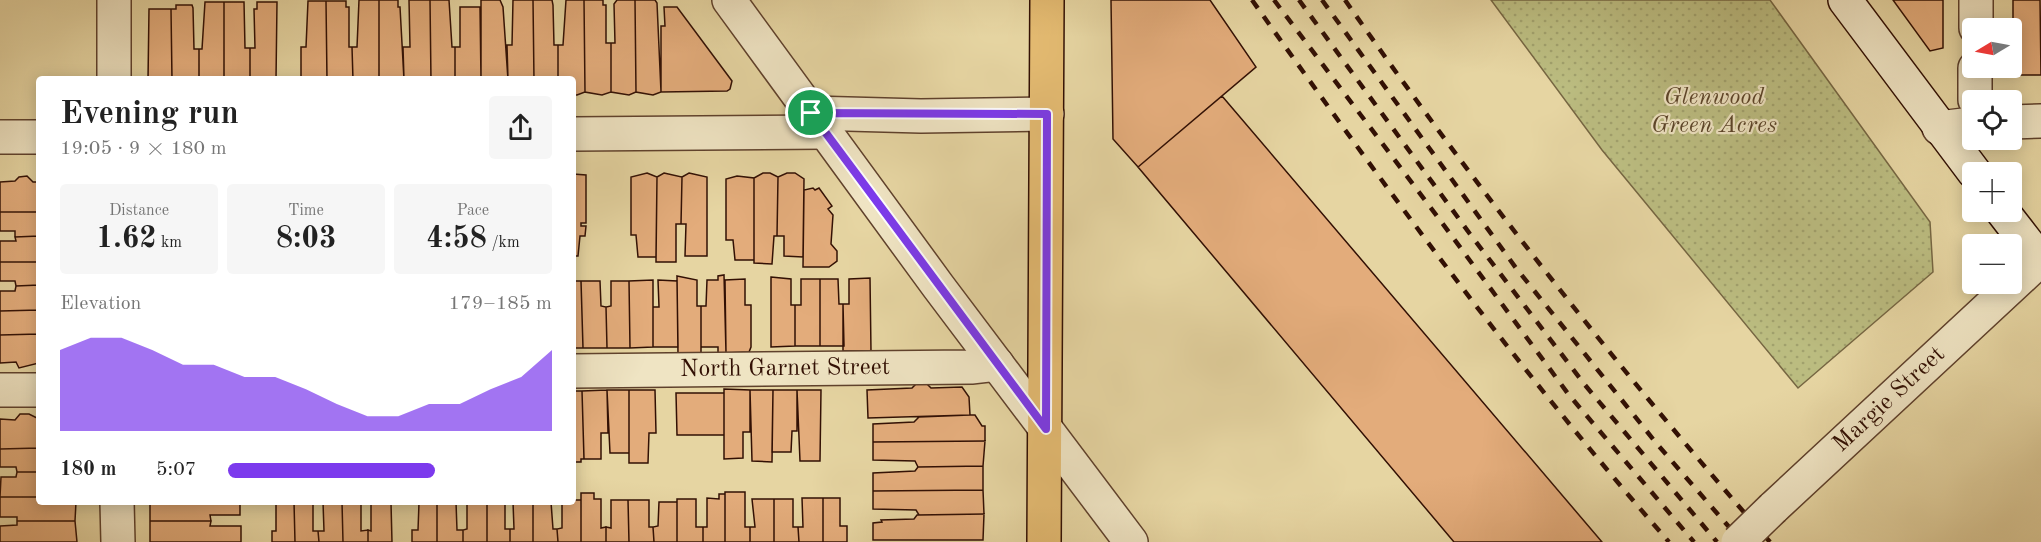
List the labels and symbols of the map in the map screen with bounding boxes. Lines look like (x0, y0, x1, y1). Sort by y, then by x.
north arrow (1962, 18, 2022, 78)
park label: Glenwood Green Acres (1651, 86, 1777, 138)
pin (785, 87, 836, 138)
street label: Margie Street (1829, 342, 1950, 457)
street label: North Garnet Street (680, 356, 890, 382)

